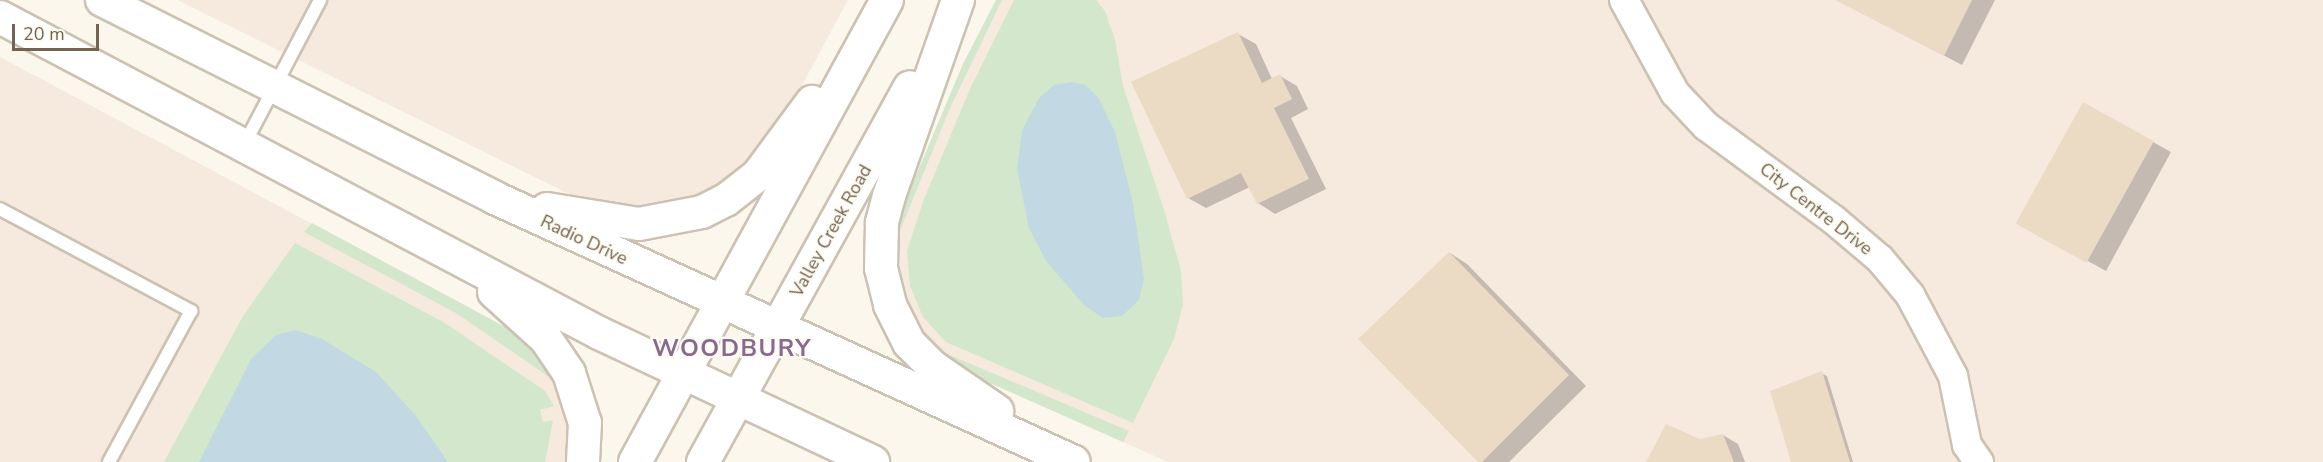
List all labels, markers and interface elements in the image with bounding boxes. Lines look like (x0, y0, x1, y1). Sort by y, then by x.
scale bar (15, 12, 102, 50)
text: 20 m (23, 22, 65, 46)
street label: City Centre Drive (1755, 158, 1877, 260)
street label: Valley Creek Road (786, 161, 876, 301)
street label: Radio Drive (537, 210, 631, 270)
district label: WOODBURY (652, 335, 812, 363)

